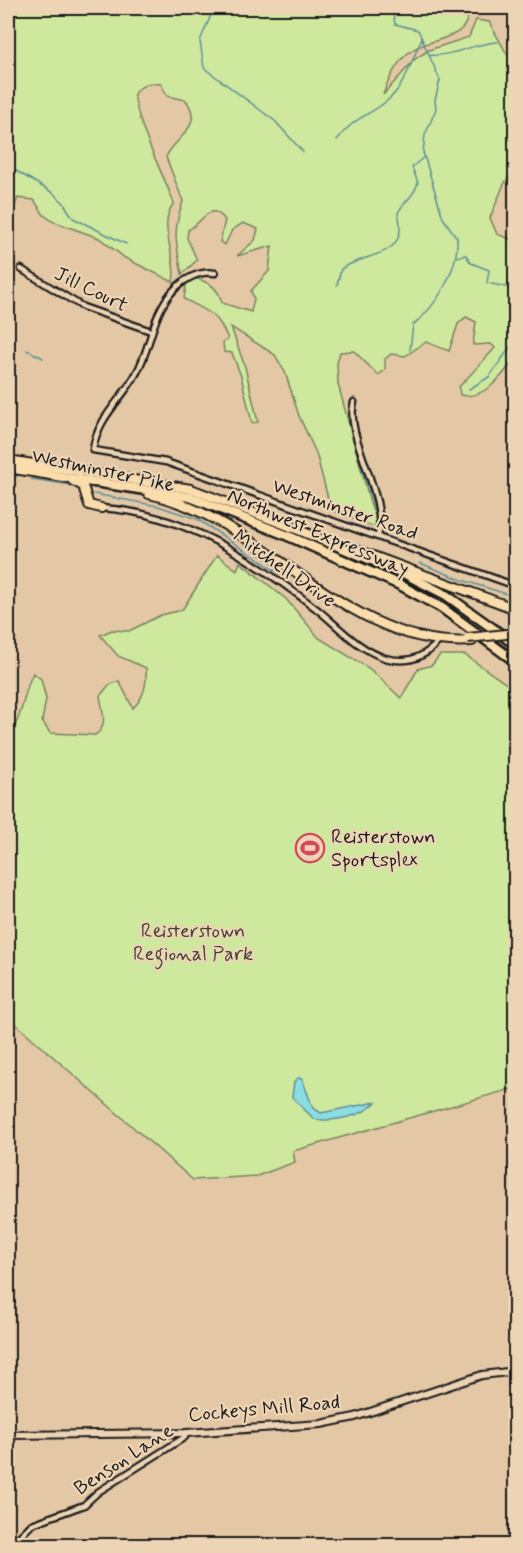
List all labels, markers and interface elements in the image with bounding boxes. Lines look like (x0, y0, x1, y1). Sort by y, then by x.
street label: Jill Court (50, 261, 132, 319)
street label: Westminster Pike (29, 443, 177, 499)
street label: Westminster Road (269, 472, 421, 548)
street label: Northwest Expressway (223, 483, 413, 583)
street label: Mitchell Drive (227, 524, 341, 614)
place label: Reisterstown Sportsplex (331, 824, 435, 874)
sports icon: Reisterstown Sportsplex (294, 832, 326, 864)
park label: Reisterstown Regional Park (133, 918, 253, 970)
street label: Cockeys Mill Road (187, 1389, 341, 1429)
street label: Benson Lane (69, 1418, 179, 1502)

